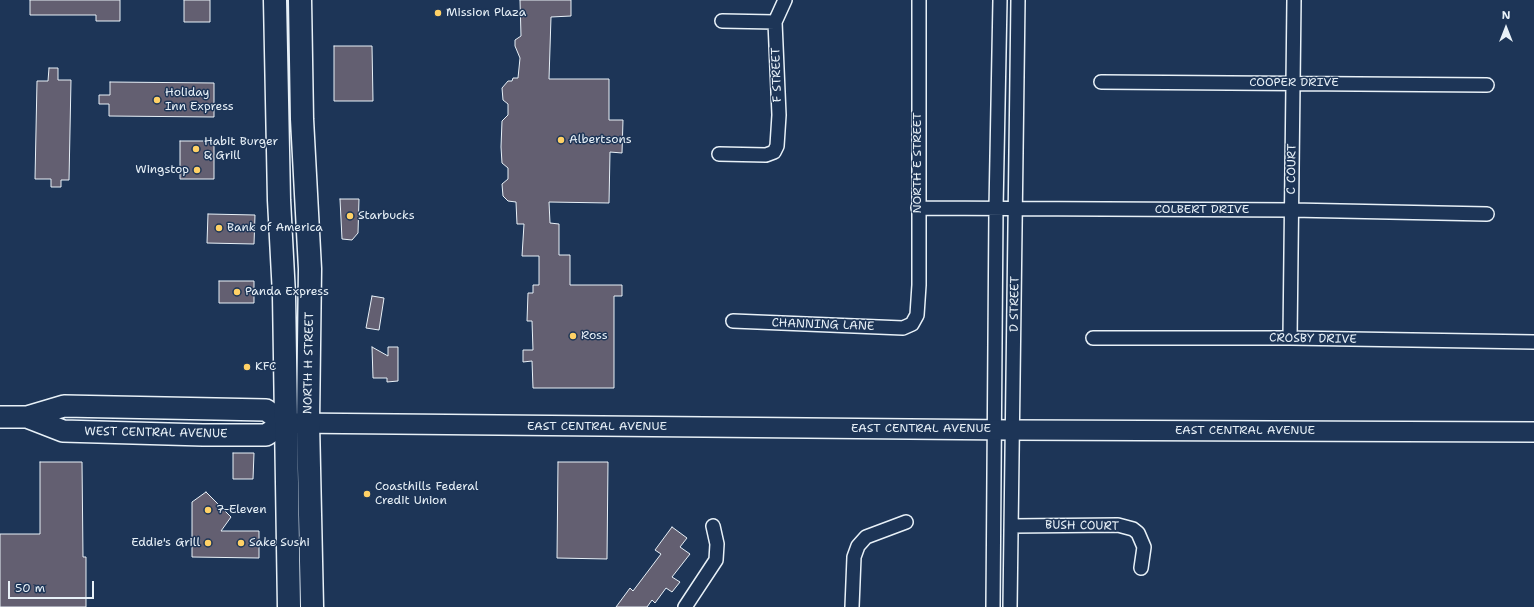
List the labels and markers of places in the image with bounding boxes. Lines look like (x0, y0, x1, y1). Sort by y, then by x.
place label: Mission Plaza (446, 6, 526, 20)
marker: Mission Plaza (433, 8, 443, 18)
place label: Holiday Inn Express (165, 86, 234, 114)
marker: Holiday Inn Express (152, 95, 162, 105)
place label: Albertsons (569, 133, 632, 147)
place label: Habit Burger & Grill (204, 135, 278, 163)
marker: Albertsons (556, 135, 566, 145)
marker: Habit Burger & Grill (191, 144, 201, 154)
place label: Wingstop (135, 163, 189, 177)
marker: Wingstop (192, 165, 202, 175)
place label: Starbucks (358, 209, 415, 223)
marker: Starbucks (345, 211, 355, 221)
place label: Bank of America (227, 221, 323, 235)
marker: Bank of America (214, 223, 224, 233)
place label: Panda Express (245, 285, 329, 299)
marker: Panda Express (232, 287, 242, 297)
place label: Ross (581, 329, 608, 343)
marker: Ross (568, 331, 578, 341)
place label: KFC (255, 360, 276, 374)
marker: KFC (242, 362, 252, 372)
place label: Coasthills Federal Credit Union (375, 480, 478, 508)
marker: Coasthills Federal Credit Union (362, 489, 372, 499)
place label: 7-Eleven (216, 503, 267, 517)
marker: 7-Eleven (203, 505, 213, 515)
place label: Eddie's Grill (131, 536, 200, 550)
place label: Sake Sushi (249, 536, 310, 550)
marker: Eddie's Grill (203, 538, 213, 548)
marker: Sake Sushi (236, 538, 246, 548)

